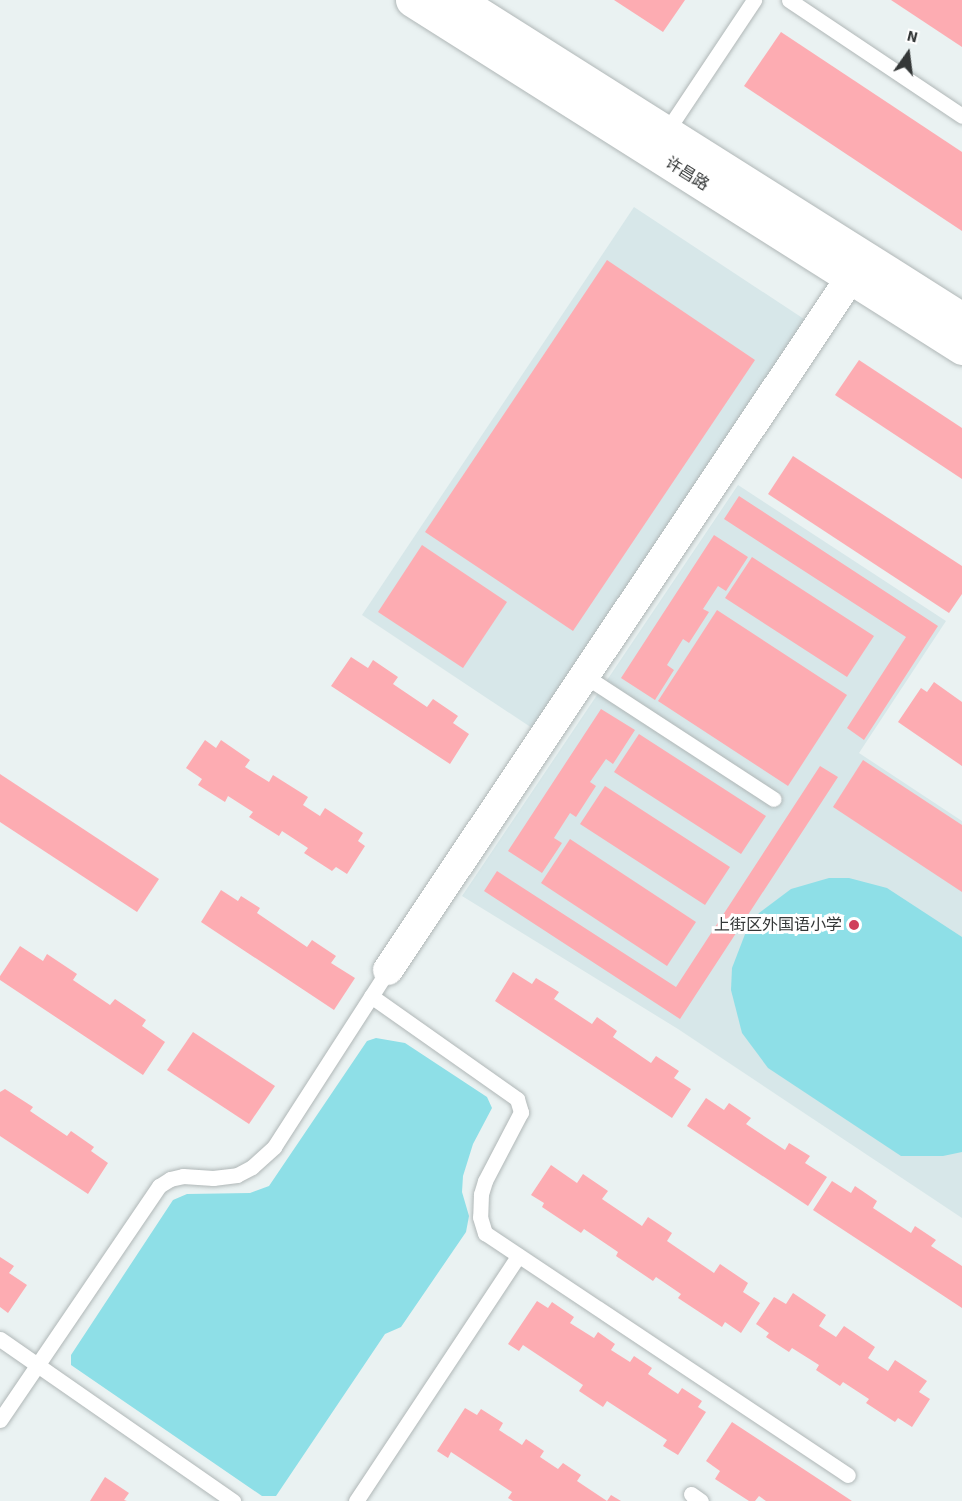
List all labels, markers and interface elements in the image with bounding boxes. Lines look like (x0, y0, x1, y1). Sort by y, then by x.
north arrow (878, 24, 938, 84)
text: N (905, 25, 920, 48)
street label: 许昌路 (662, 153, 712, 195)
place label: 上街区外国语小学 (714, 915, 842, 935)
marker: 上街区外国语小学 (847, 918, 861, 932)

